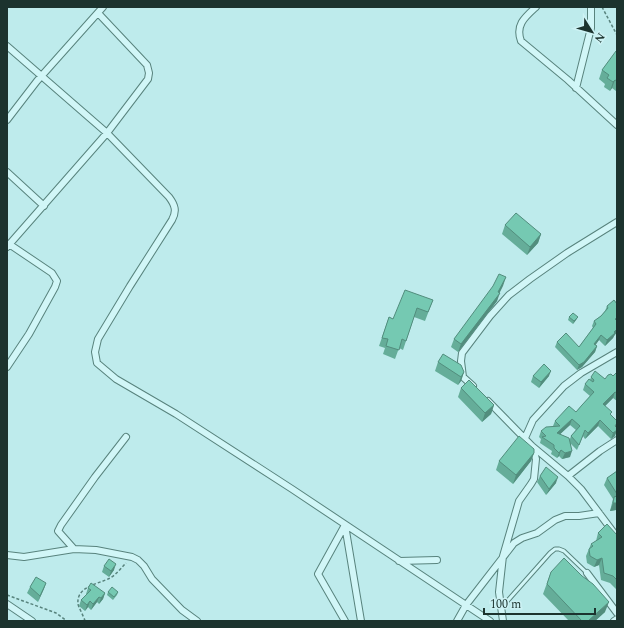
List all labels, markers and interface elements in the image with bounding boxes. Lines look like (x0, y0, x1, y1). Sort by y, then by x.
north arrow (572, 12, 612, 52)
text: N (590, 29, 609, 46)
scale bar (484, 590, 595, 616)
text: 100 m (490, 595, 521, 614)

